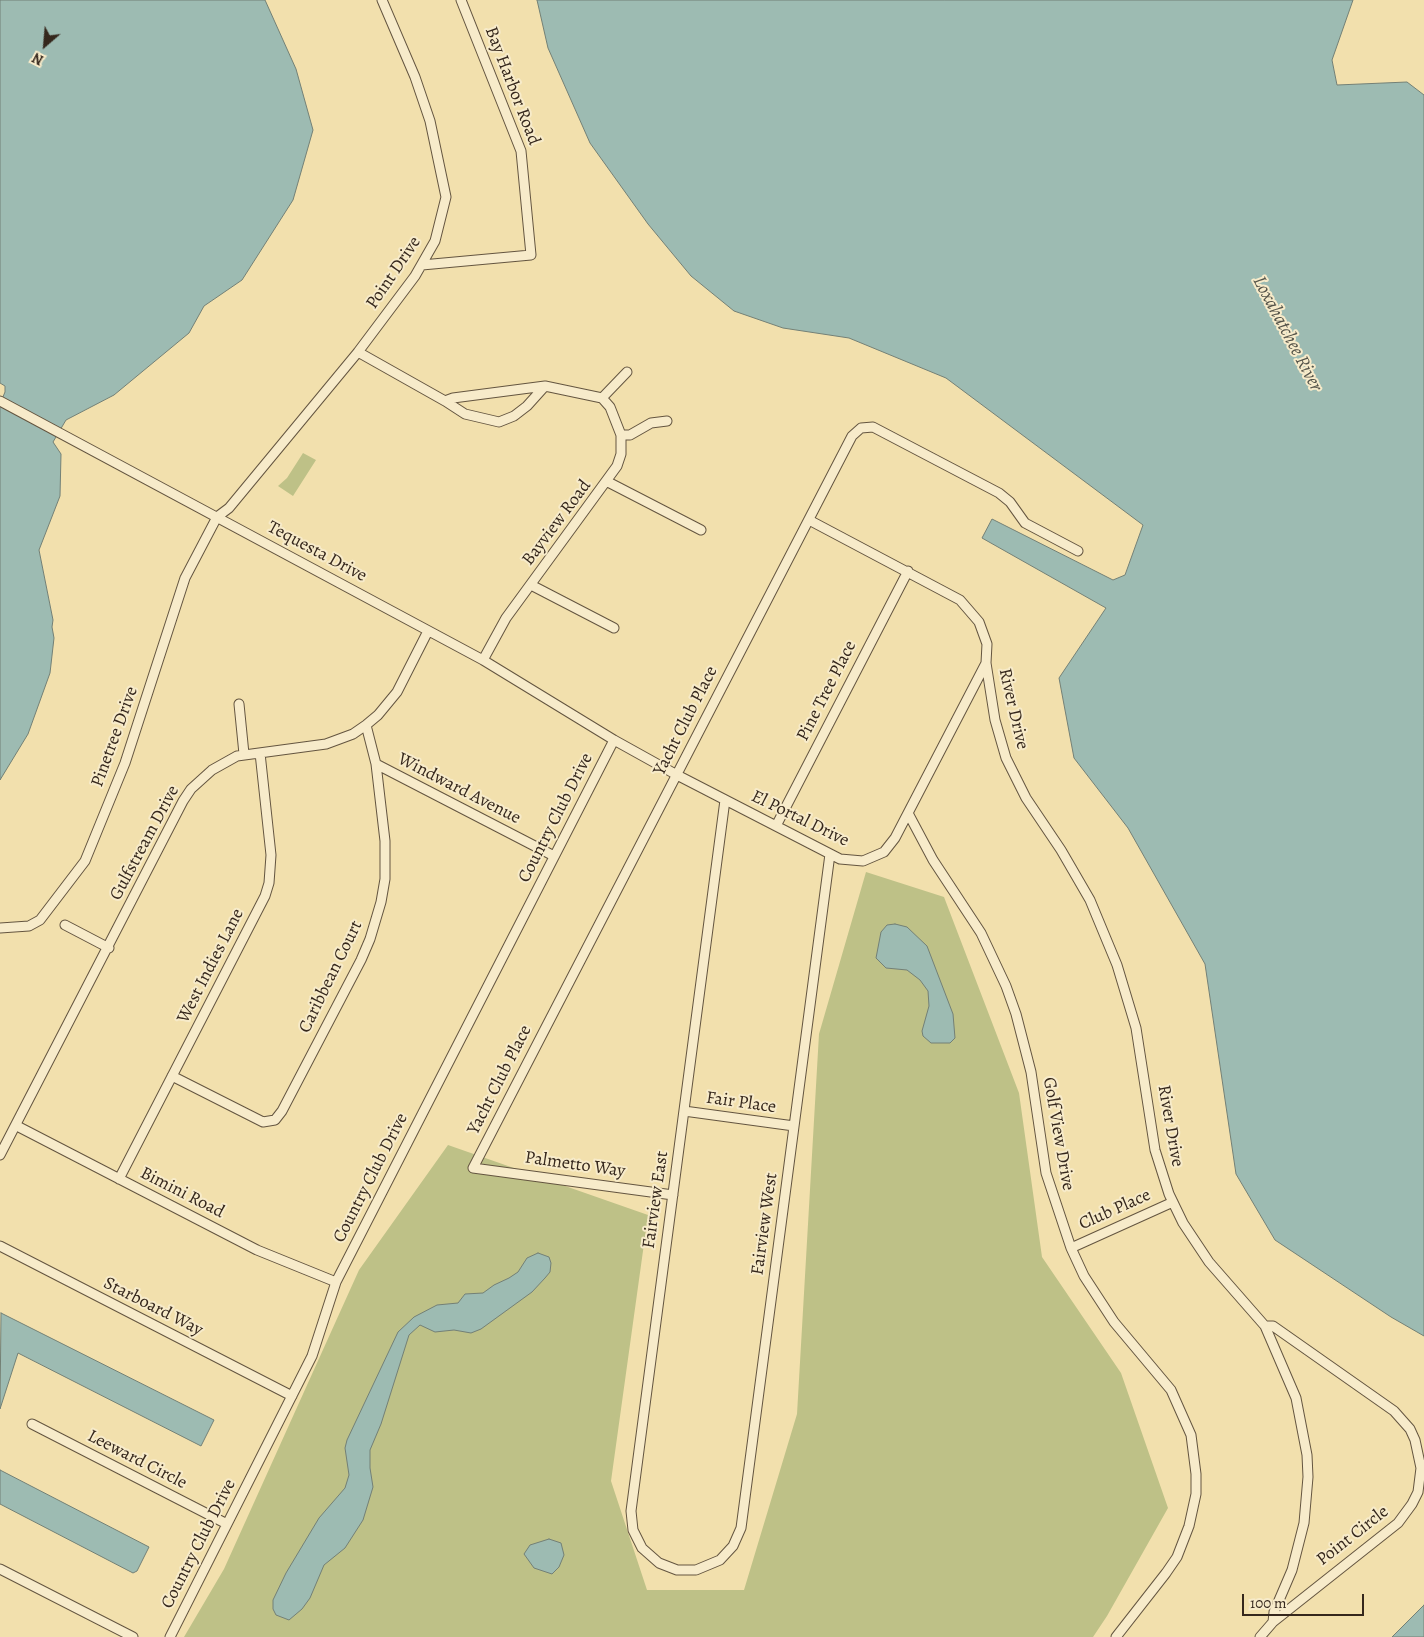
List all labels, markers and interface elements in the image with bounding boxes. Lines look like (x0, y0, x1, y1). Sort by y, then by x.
north arrow (20, 20, 70, 70)
street label: Bay Harbor Road (480, 24, 544, 148)
text: N (29, 48, 47, 70)
street label: Point Drive (362, 233, 426, 313)
water label: Loxahatchee River (1247, 273, 1327, 395)
street label: Bayview Road (518, 476, 596, 570)
street label: Tequesta Drive (264, 517, 370, 587)
street label: Pine Tree Place (792, 637, 862, 745)
street label: Yacht Club Place (649, 663, 723, 779)
street label: River Drive (993, 666, 1033, 752)
street label: Pinetree Drive (87, 684, 143, 790)
street label: Windward Avenue (394, 749, 524, 829)
street label: Country Club Drive (514, 750, 598, 886)
street label: Gulfstream Drive (106, 782, 184, 904)
street label: El Portal Drive (748, 786, 852, 852)
street label: West Indies Lane (173, 905, 249, 1027)
street label: Caribbean Court (295, 917, 367, 1037)
street label: Yacht Club Place (463, 1022, 537, 1138)
street label: Golf View Drive (1037, 1076, 1079, 1192)
street label: River Drive (1152, 1083, 1188, 1169)
street label: Fair Place (705, 1087, 777, 1119)
street label: Country Club Drive (329, 1110, 413, 1246)
street label: Palmetto Way (523, 1147, 627, 1183)
street label: Fairview East (638, 1150, 674, 1250)
street label: Bimini Road (136, 1163, 228, 1223)
street label: Fairview West (747, 1171, 783, 1277)
street label: Club Place (1076, 1185, 1154, 1235)
street label: Starboard Way (100, 1273, 206, 1341)
street label: Leeward Circle (84, 1426, 190, 1494)
street label: Country Club Drive (157, 1476, 241, 1612)
street label: Point Circle (1313, 1501, 1393, 1571)
scale bar (1244, 1584, 1366, 1616)
text: 100 m (1250, 1593, 1287, 1613)

